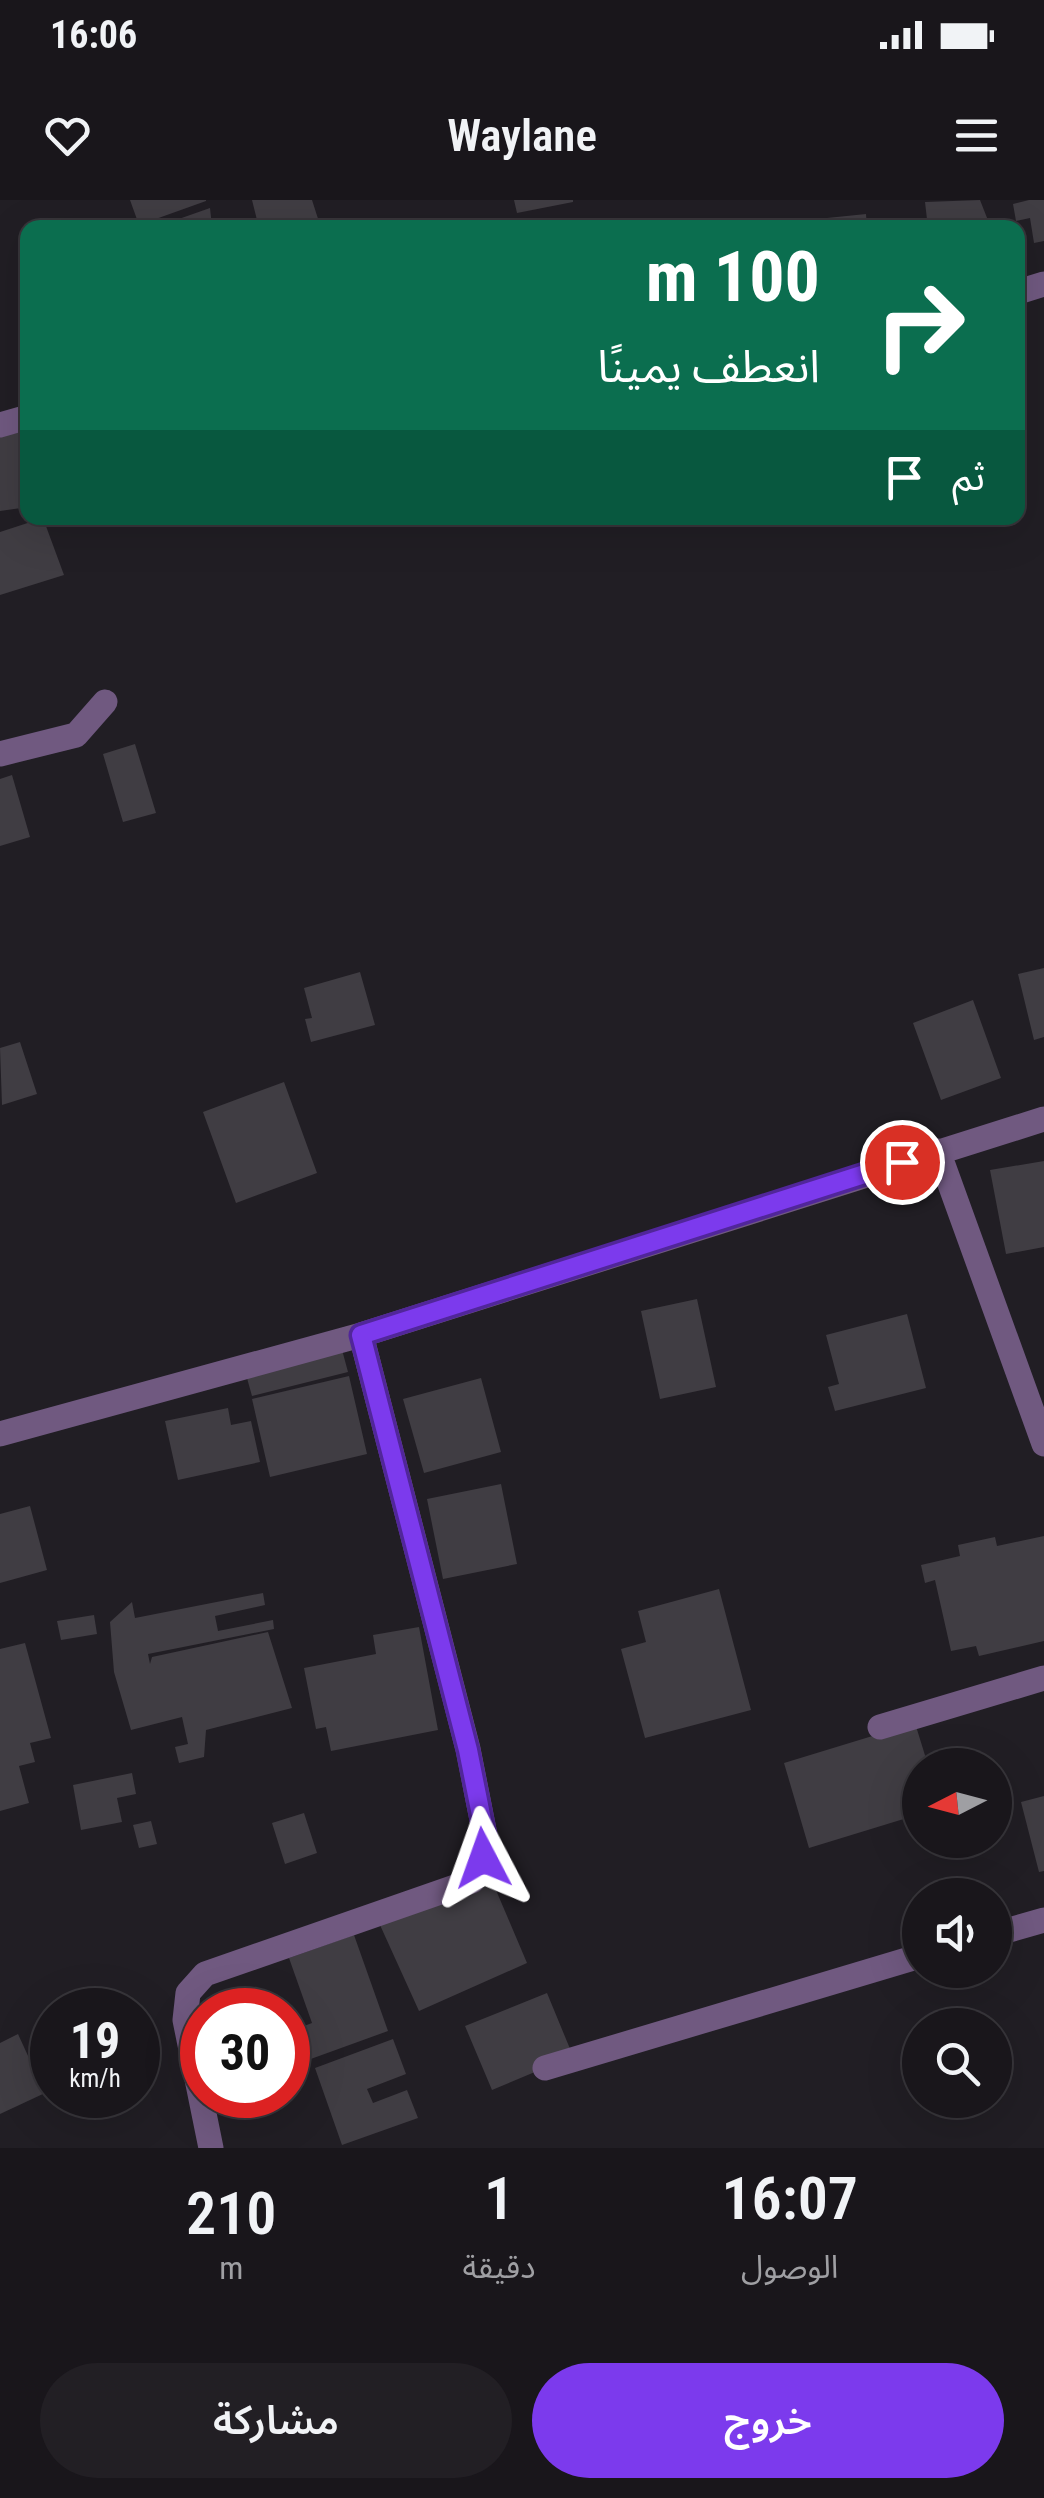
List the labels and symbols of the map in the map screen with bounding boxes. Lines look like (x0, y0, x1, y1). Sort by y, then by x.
pin (860, 1120, 945, 1205)
north arrow (902, 1748, 1012, 1858)
position arrow (431, 1806, 535, 1910)
speed limit sign: 30 (180, 1988, 310, 2118)

